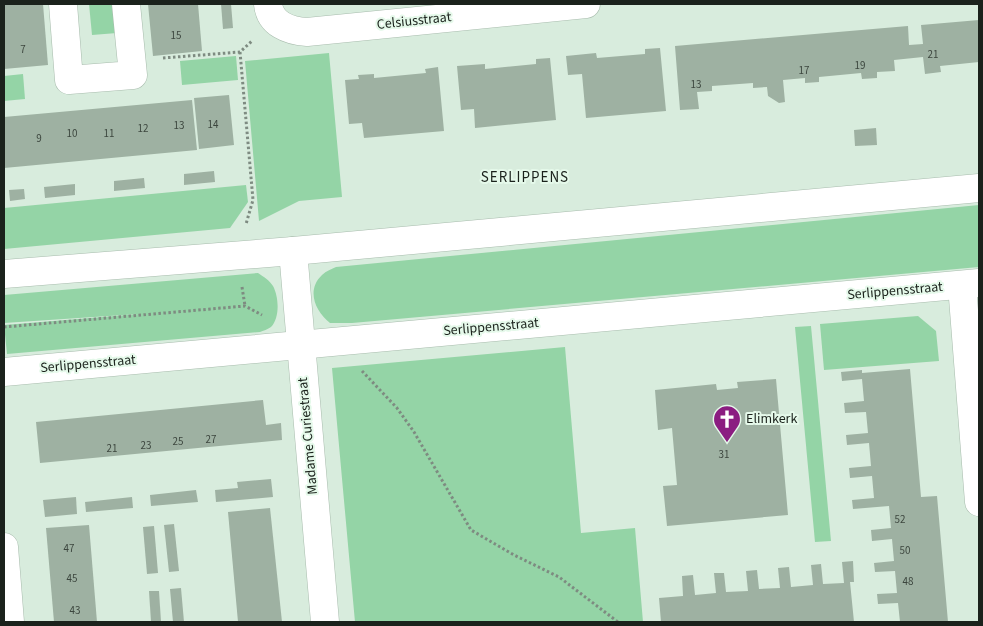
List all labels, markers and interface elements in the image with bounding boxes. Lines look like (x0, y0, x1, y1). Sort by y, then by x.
street label: Celsiusstraat (376, 7, 453, 35)
house number: 15 (171, 28, 181, 43)
house number: 7 (20, 42, 26, 57)
house number: 21 (928, 47, 938, 62)
house number: 19 (855, 58, 865, 73)
house number: 17 (799, 63, 809, 78)
house number: 13 (691, 77, 701, 92)
house number: 14 (208, 117, 219, 132)
house number: 13 (174, 118, 184, 133)
house number: 12 (138, 121, 148, 136)
house number: 10 (67, 126, 77, 141)
house number: 11 (104, 126, 114, 141)
house number: 9 (36, 131, 42, 146)
district label: SERLIPPENS (481, 167, 569, 188)
street label: Serlippensstraat (846, 277, 944, 305)
street label: Serlippensstraat (442, 313, 540, 341)
street label: Serlippensstraat (39, 350, 137, 378)
street label: Madame Curiestraat (293, 376, 323, 495)
church icon: Elimkerk (712, 404, 742, 443)
place label: Elimkerk (746, 409, 797, 429)
house number: 27 (206, 432, 216, 447)
house number: 25 (173, 434, 183, 449)
house number: 23 (141, 438, 151, 453)
house number: 21 (107, 441, 117, 456)
house number: 31 (719, 447, 729, 462)
house number: 52 (895, 512, 905, 527)
house number: 47 (64, 541, 74, 556)
house number: 50 (900, 543, 910, 558)
house number: 45 (67, 571, 77, 586)
house number: 48 (903, 574, 914, 589)
house number: 43 (70, 603, 80, 618)

